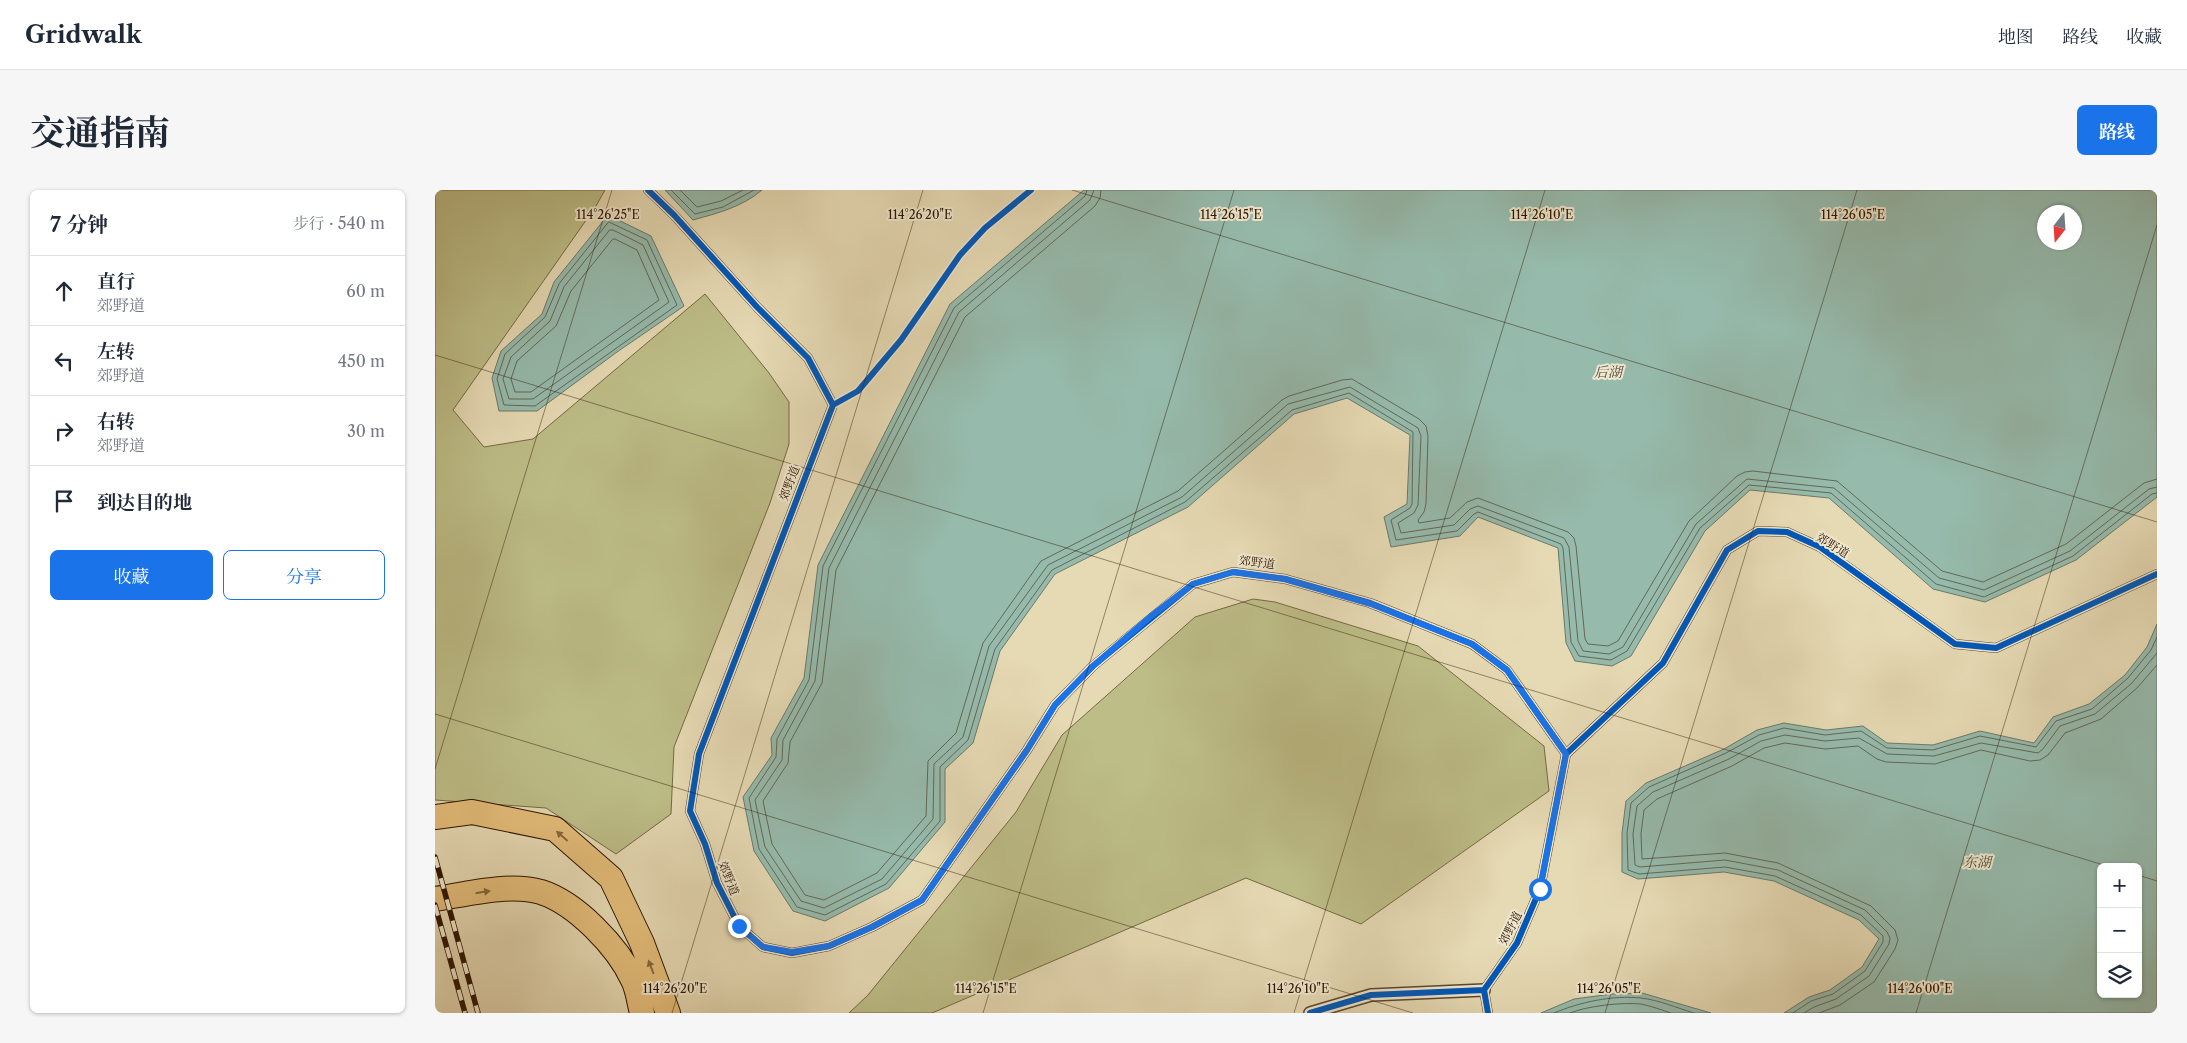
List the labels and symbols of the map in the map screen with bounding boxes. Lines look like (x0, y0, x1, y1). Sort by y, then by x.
north arrow (2037, 205, 2082, 250)
text: 114°26'25"E (576, 207, 640, 222)
text: 114°26'20"E (888, 207, 952, 222)
text: 114°26'15"E (1200, 207, 1262, 222)
text: 114°26'10"E (1511, 207, 1573, 222)
text: 114°26'05"E (1821, 207, 1885, 222)
water label: 后湖 (1594, 363, 1625, 381)
street label: 郊野道 (776, 464, 802, 502)
street label: 郊野道 (1814, 529, 1852, 561)
street label: 郊野道 (1238, 552, 1276, 572)
one-way arrow (556, 830, 569, 841)
water label: 东湖 (1963, 853, 1994, 871)
street label: 郊野道 (715, 858, 743, 898)
route start (1529, 878, 1552, 901)
one-way arrow (476, 887, 492, 895)
street label: 郊野道 (1495, 909, 1525, 947)
route end (728, 915, 751, 938)
one-way arrow (647, 960, 654, 975)
text: 114°26'20"E (643, 981, 707, 996)
text: 114°26'15"E (955, 981, 1017, 996)
text: 114°26'10"E (1267, 981, 1329, 996)
text: 114°26'05"E (1577, 981, 1641, 996)
text: 114°26'00"E (1887, 981, 1953, 996)

